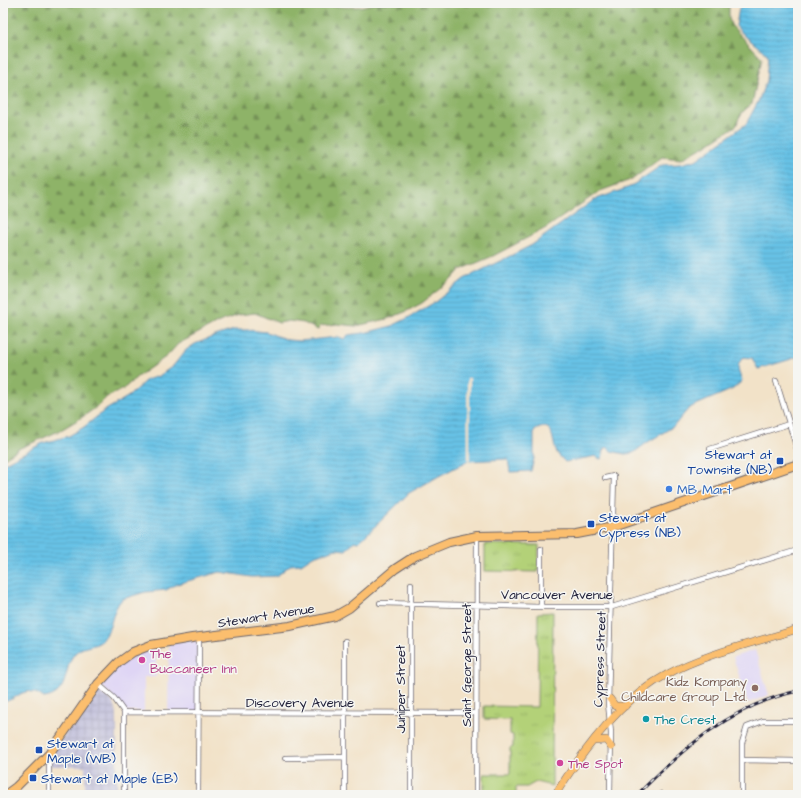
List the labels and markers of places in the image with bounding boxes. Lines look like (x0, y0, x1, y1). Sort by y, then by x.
place label: Stewart at Townsite (NB) (688, 446, 773, 479)
marker: Stewart at Townsite (NB) (775, 456, 785, 466)
place label: MB Mart (677, 481, 733, 499)
marker: MB Mart (664, 484, 674, 494)
place label: Stewart at Cypress (NB) (599, 509, 681, 543)
marker: Stewart at Cypress (NB) (586, 519, 596, 529)
place label: The Buccaneer Inn (150, 645, 237, 678)
marker: The Buccaneer Inn (137, 655, 147, 665)
place label: Kidz Kompany Childcare Group Ltd. (621, 673, 747, 706)
marker: Kidz Kompany Childcare Group Ltd. (750, 683, 760, 693)
place label: The Crest (654, 711, 717, 729)
marker: The Crest (641, 714, 651, 724)
place label: Stewart at Maple (WB) (47, 735, 116, 768)
marker: Stewart at Maple (WB) (34, 745, 44, 755)
place label: The Spot (568, 755, 624, 773)
marker: The Spot (555, 758, 565, 768)
place label: Stewart at Maple (EB) (41, 770, 178, 788)
marker: Stewart at Maple (EB) (28, 773, 38, 783)

